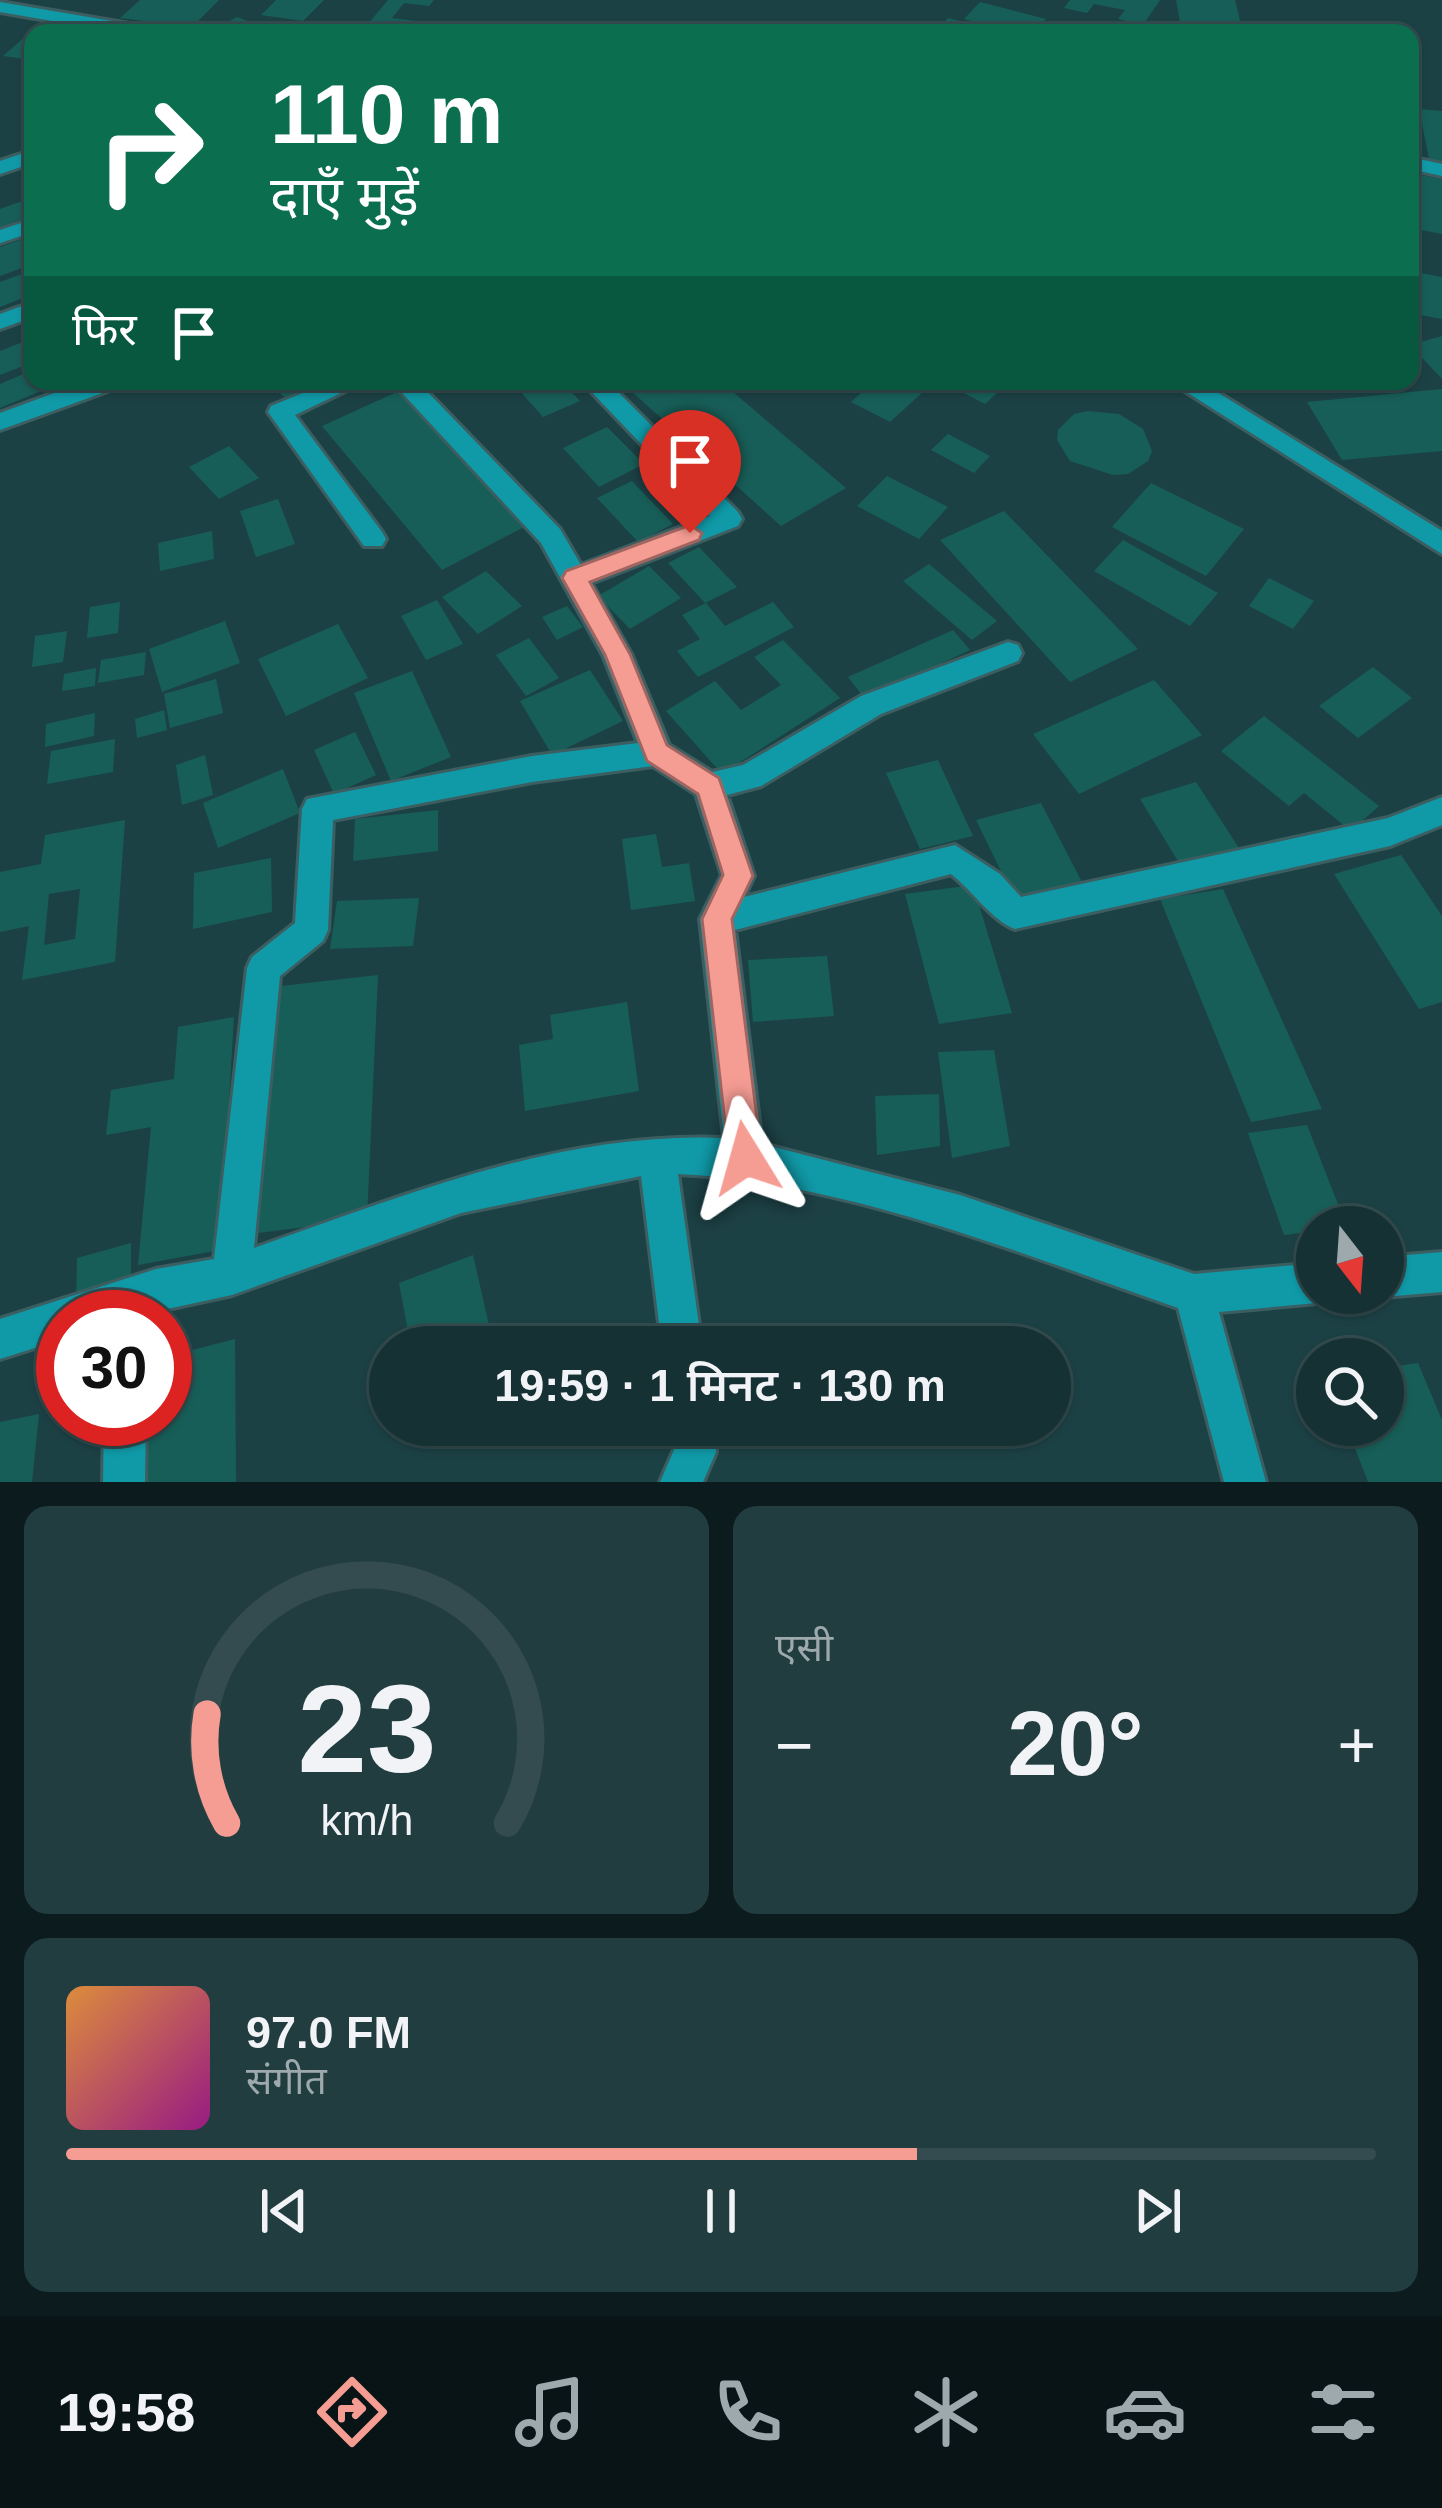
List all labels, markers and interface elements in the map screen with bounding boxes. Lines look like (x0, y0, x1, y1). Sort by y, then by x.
text: 110 m (270, 67, 504, 161)
icon: right (72, 72, 228, 228)
text: दाएँ मुड़ें (270, 166, 419, 226)
icon: arrive (161, 300, 227, 366)
text: फिर (72, 304, 137, 355)
pin (639, 410, 741, 533)
icon: arrive (657, 428, 723, 494)
position arrow (683, 1095, 809, 1221)
north arrow (1296, 1206, 1404, 1314)
map controls (1296, 1206, 1404, 1446)
speed limit sign: 30 (36, 1290, 192, 1446)
button: search (1296, 1338, 1404, 1446)
text: 19:59 · 1 मिनट · 130 m (494, 1360, 946, 1411)
text: एसी (775, 1626, 833, 1669)
text: 23 (297, 1659, 436, 1798)
text: 20° (1007, 1694, 1144, 1794)
text: − (775, 1708, 814, 1782)
text: + (1337, 1708, 1376, 1782)
text: km/h (320, 1796, 413, 1844)
text: 97.0 FM (246, 2007, 411, 2058)
text: संगीत (246, 2059, 327, 2102)
icon: previous (251, 2178, 317, 2244)
icon: pause (688, 2178, 754, 2244)
icon: next (1125, 2178, 1191, 2244)
icon: directions (310, 2370, 394, 2454)
icon: music (508, 2370, 592, 2454)
icon: phone (706, 2370, 790, 2454)
icon: climate (904, 2370, 988, 2454)
icon: car (1103, 2370, 1187, 2454)
icon: filters (1301, 2370, 1385, 2454)
text: 19:58 (57, 2382, 195, 2442)

